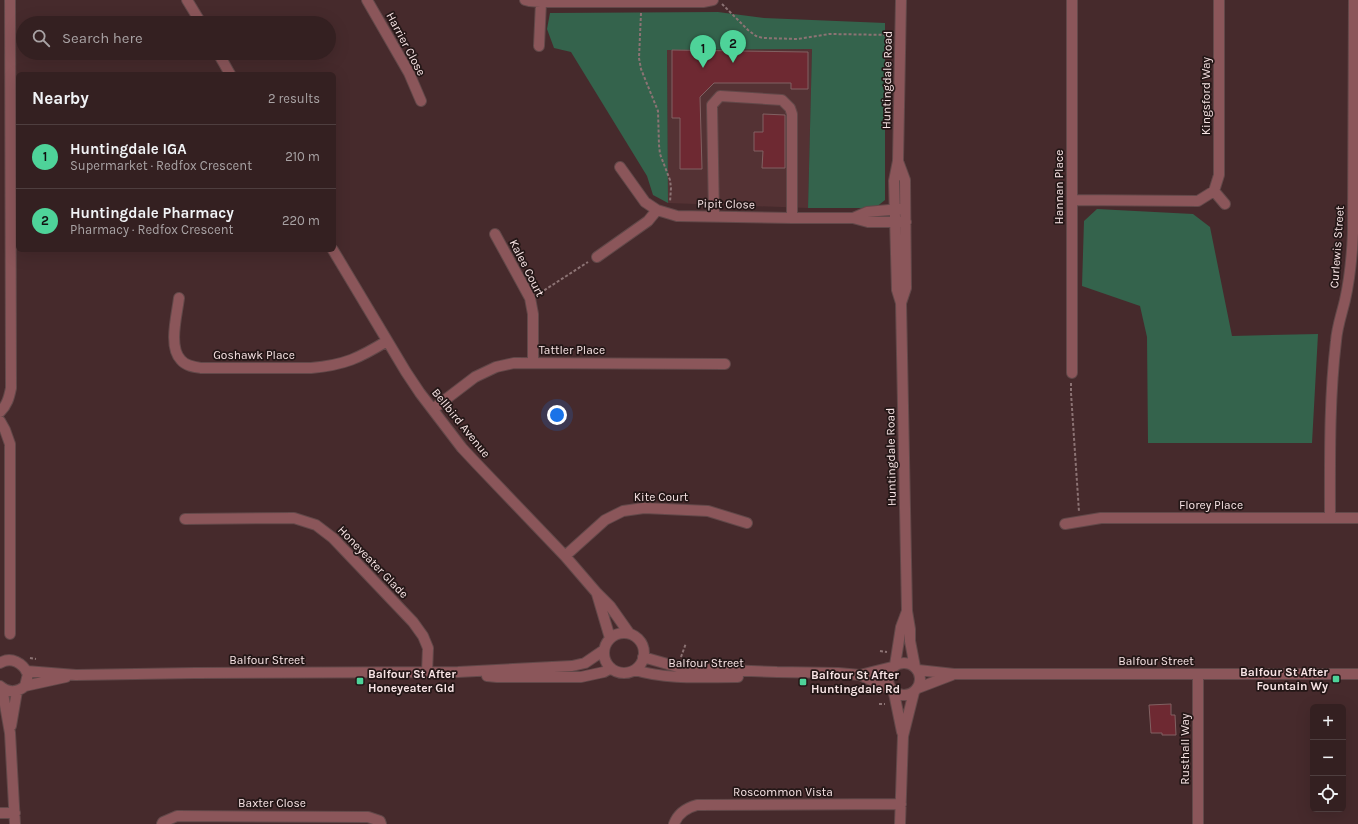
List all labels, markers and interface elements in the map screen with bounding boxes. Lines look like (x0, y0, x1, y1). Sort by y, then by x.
street label: Harrier Close (383, 10, 429, 78)
search box (16, 16, 336, 60)
icon: search (30, 27, 52, 49)
text: Search here (62, 29, 143, 47)
pin: 2 (720, 30, 746, 63)
street label: Huntingdale Road (879, 31, 895, 129)
pin: 1 (690, 35, 716, 68)
street label: Kingsford Way (1199, 56, 1213, 135)
text: Nearby (32, 88, 89, 108)
text: 2 results (268, 91, 320, 106)
text: Huntingdale IGA (70, 140, 187, 158)
text: 1 (43, 149, 47, 164)
text: 210 m (285, 149, 320, 164)
street label: Hannan Place (1052, 150, 1066, 224)
text: Supermarket · Redfox Crescent (70, 158, 252, 173)
street label: Pipit Close (697, 196, 755, 212)
text: Huntingdale Pharmacy (70, 204, 234, 222)
street label: Curlewis Street (1327, 205, 1347, 289)
text: 2 (41, 213, 49, 228)
text: 220 m (282, 213, 320, 228)
text: Pharmacy · Redfox Crescent (70, 222, 233, 237)
street label: Kalee Court (507, 237, 548, 299)
street label: Tattler Place (539, 343, 605, 357)
street label: Goshawk Place (213, 348, 295, 362)
street label: Bellbird Avenue (429, 386, 493, 460)
your location (547, 405, 567, 425)
street label: Huntingdale Road (883, 408, 899, 506)
street label: Kite Court (634, 490, 689, 504)
street label: Florey Place (1179, 498, 1243, 512)
street label: Honeyeater Glade (335, 523, 411, 601)
street label: Balfour Street (229, 653, 305, 667)
street label: Balfour Street (1118, 654, 1194, 668)
street label: Balfour Street (668, 656, 744, 670)
place label: Balfour St After Fountain Wy (1240, 665, 1328, 693)
place label: Balfour St After Honeyeater Gld (368, 667, 456, 695)
place label: Balfour St After Huntingdale Rd (811, 668, 900, 696)
marker: Balfour St After Fountain Wy (1331, 674, 1341, 684)
marker: Balfour St After Honeyeater Gld (355, 676, 365, 686)
marker: Balfour St After Huntingdale Rd (798, 677, 808, 687)
map controls (1310, 704, 1346, 812)
button: + (1310, 704, 1346, 740)
street label: Rusthall Way (1178, 713, 1192, 785)
button: − (1310, 740, 1346, 776)
button: locate (1310, 776, 1346, 812)
street label: Roscommon Vista (733, 785, 833, 799)
street label: Baxter Close (238, 796, 306, 810)

